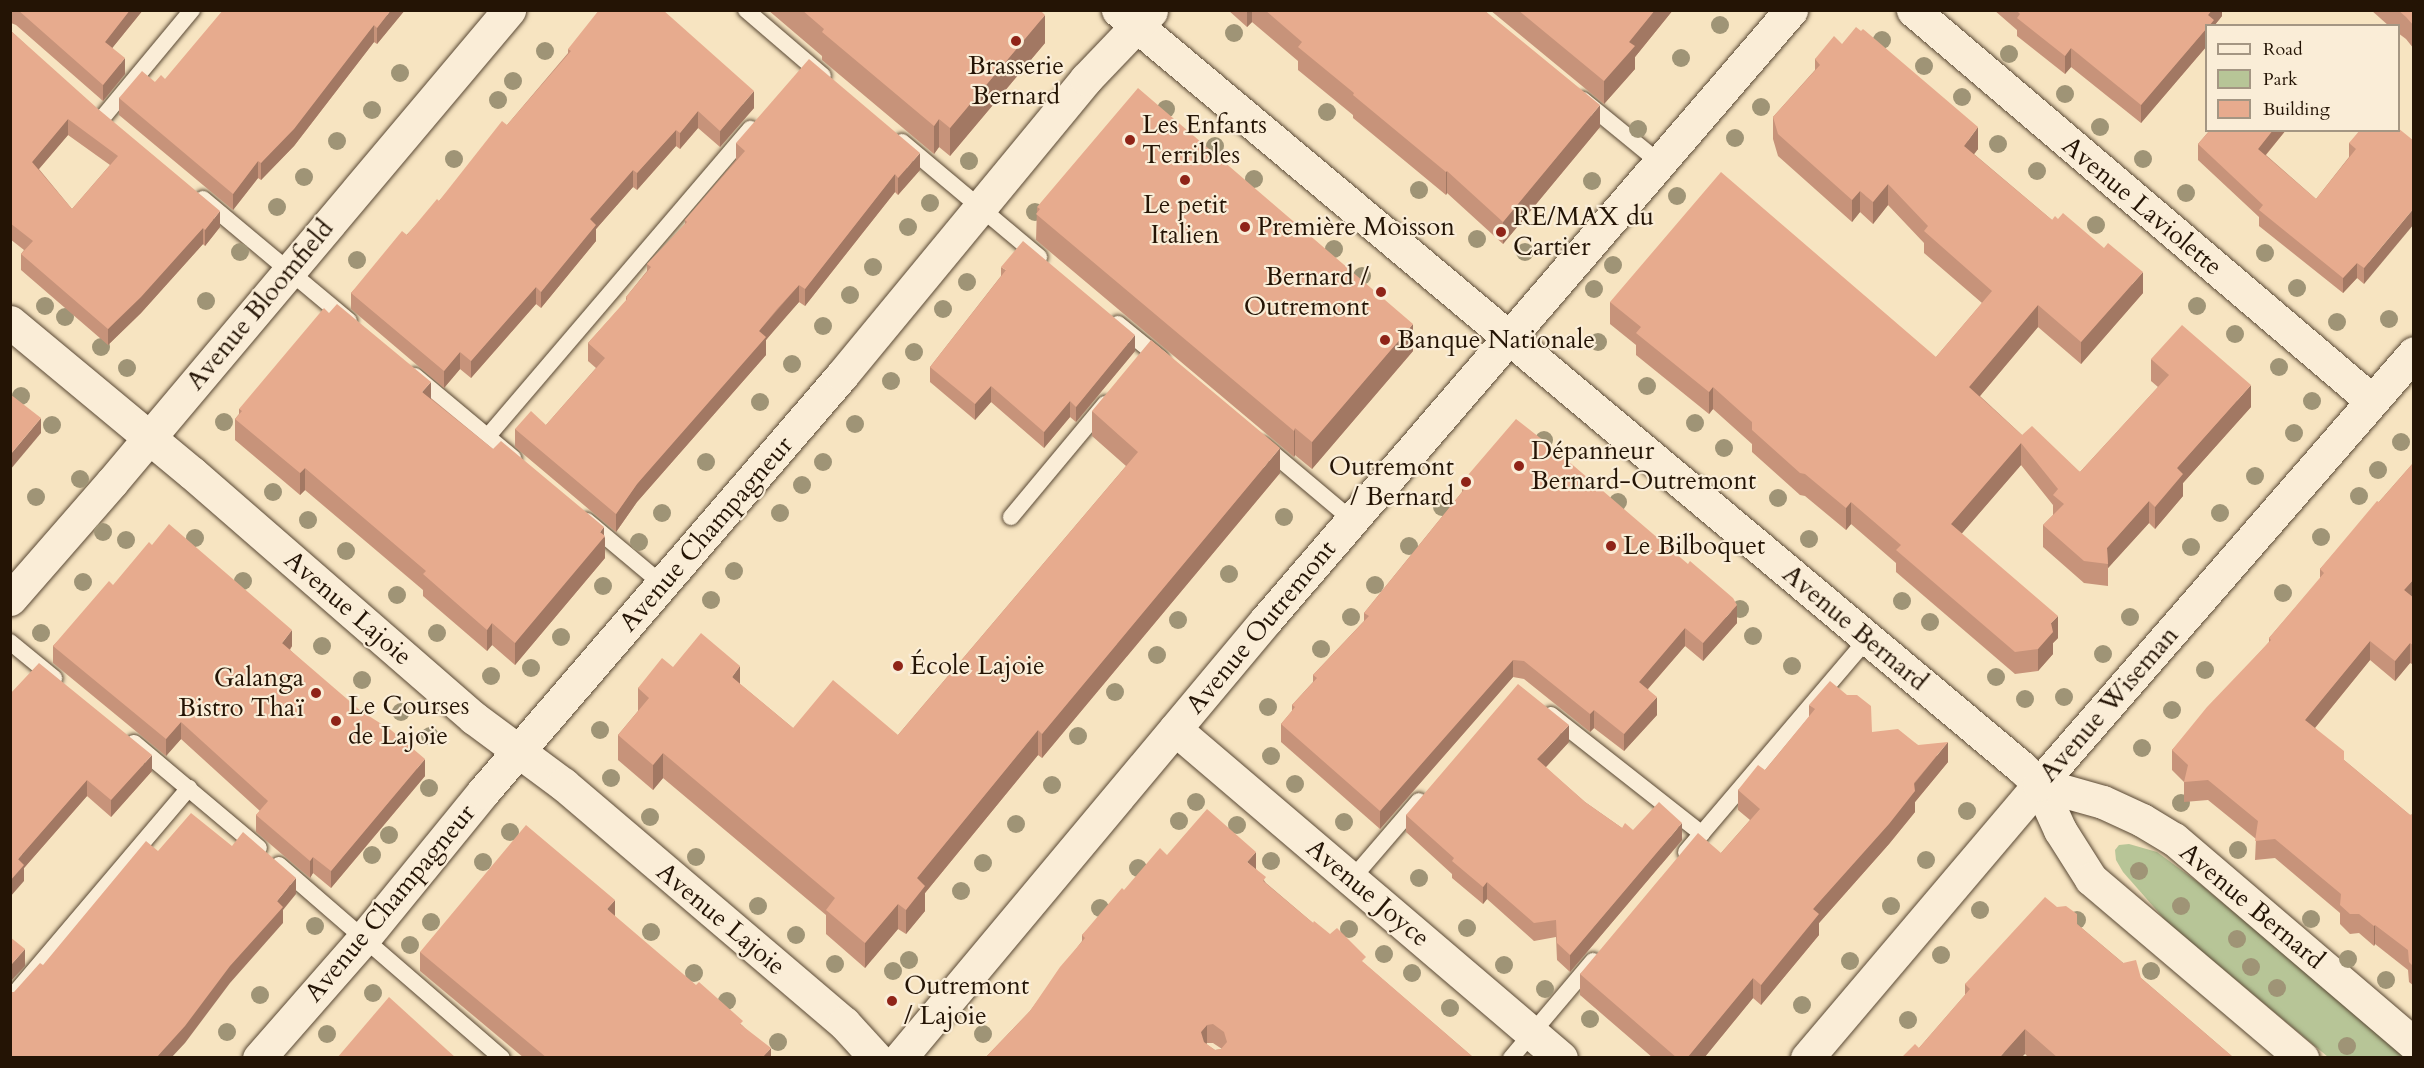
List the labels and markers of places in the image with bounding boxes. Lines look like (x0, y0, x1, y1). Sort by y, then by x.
marker: Brasserie Bernard (1009, 34, 1023, 48)
place label: Brasserie Bernard (968, 50, 1064, 112)
place label: Les Enfants Terribles (1142, 109, 1267, 170)
marker: Les Enfants Terribles (1123, 133, 1137, 147)
marker: Le petit Italien (1178, 173, 1192, 187)
place label: Le petit Italien (1143, 189, 1227, 250)
place label: RE/MAX du Cartier (1513, 201, 1654, 262)
place label: Première Moisson (1257, 211, 1455, 243)
marker: Première Moisson (1238, 220, 1252, 234)
marker: RE/MAX du Cartier (1494, 225, 1508, 239)
place label: Bernard / Outremont (1244, 261, 1369, 322)
marker: Bernard / Outremont (1374, 285, 1388, 299)
place label: Banque Nationale (1397, 324, 1595, 356)
marker: Banque Nationale (1378, 333, 1392, 347)
place label: Dépanneur Bernard-Outremont (1531, 435, 1756, 496)
place label: Outremont / Bernard (1329, 451, 1454, 512)
marker: Dépanneur Bernard-Outremont (1512, 459, 1526, 473)
marker: Outremont / Bernard (1459, 475, 1473, 489)
place label: Le Bilboquet (1623, 530, 1765, 562)
marker: Le Bilboquet (1604, 539, 1618, 553)
place label: École Lajoie (910, 650, 1045, 682)
marker: École Lajoie (891, 659, 905, 673)
place label: Galanga Bistro Thaï (178, 662, 304, 724)
marker: Galanga Bistro Thaï (309, 686, 323, 700)
place label: Le Courses de Lajoie (348, 690, 469, 752)
marker: Le Courses de Lajoie (329, 714, 343, 728)
place label: Outremont / Lajoie (904, 970, 1029, 1032)
marker: Outremont / Lajoie (885, 994, 899, 1008)

